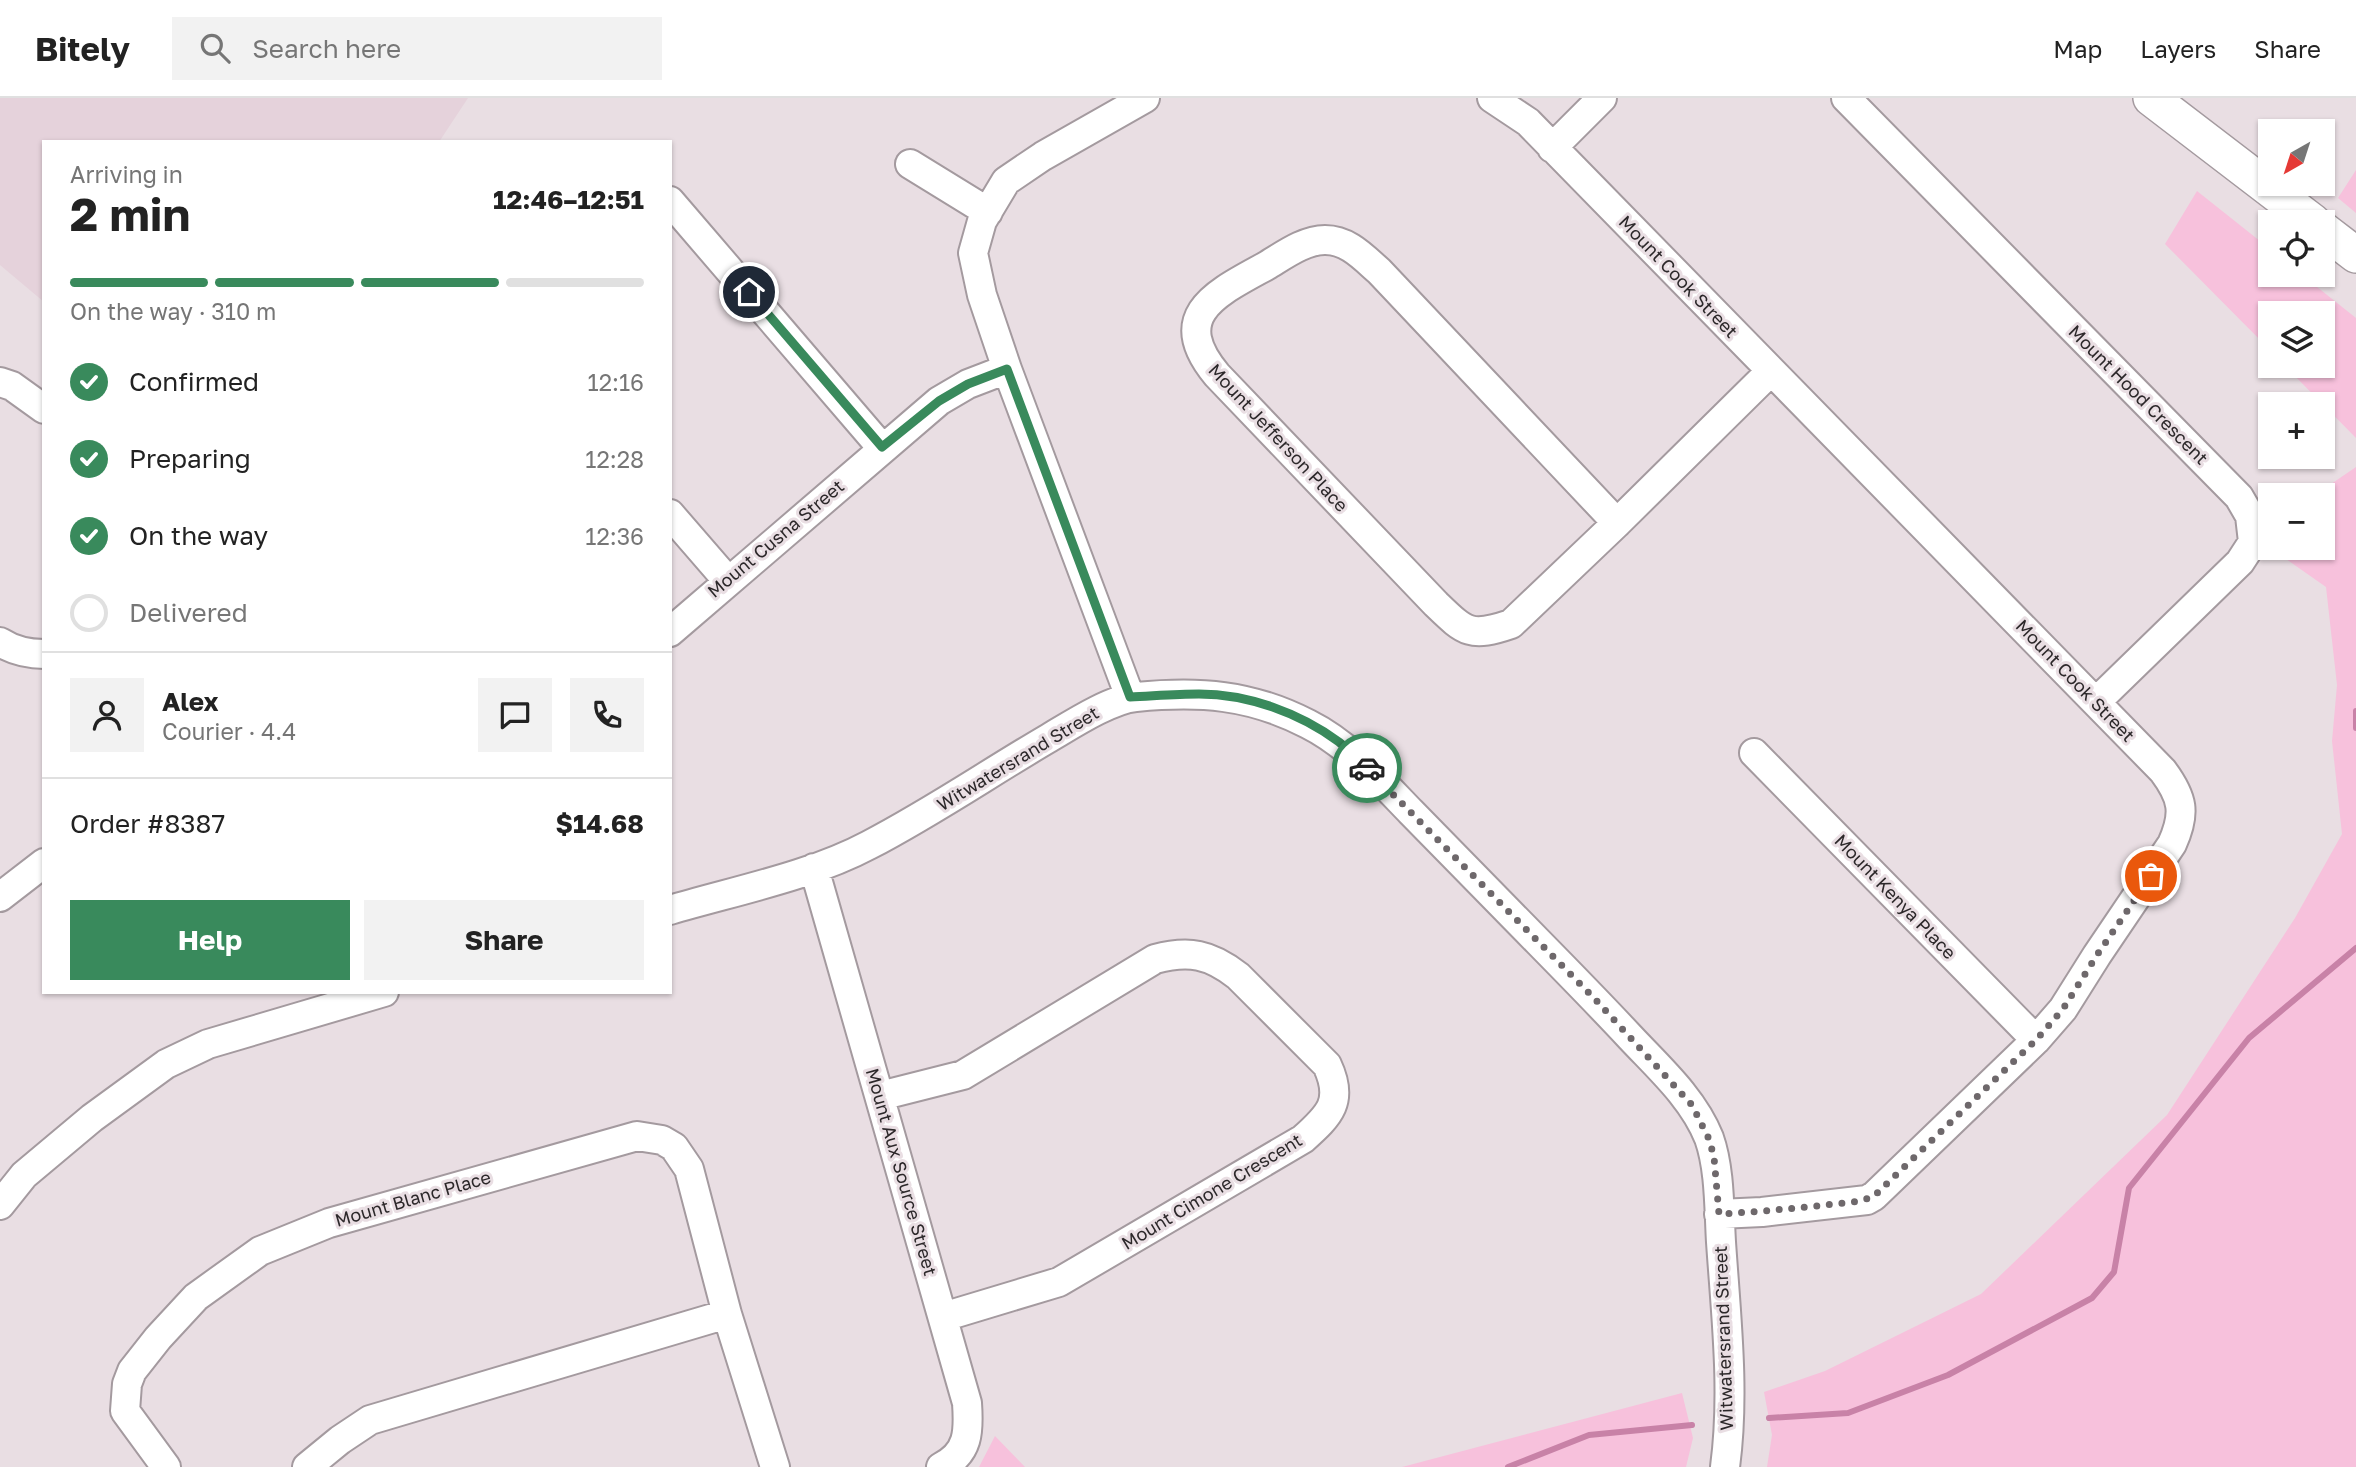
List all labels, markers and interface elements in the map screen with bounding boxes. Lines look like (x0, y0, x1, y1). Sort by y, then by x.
search box (172, 17, 662, 80)
text: Bitely (35, 29, 130, 68)
icon: search (196, 29, 234, 67)
text: Search here (252, 33, 401, 64)
text: Map (2053, 34, 2102, 63)
text: Layers (2140, 34, 2216, 63)
text: Share (2254, 34, 2321, 63)
north arrow (2258, 119, 2334, 196)
map controls (2258, 119, 2335, 560)
text: Arriving in (70, 160, 183, 188)
text: 12:46–12:51 (493, 184, 644, 215)
text: 2 min (70, 186, 190, 241)
button: locate (2258, 210, 2335, 287)
street label: Mount Cook Street (1615, 211, 1743, 342)
pin (719, 262, 779, 322)
icon: home (730, 273, 768, 311)
text: On the way · 310 m (70, 297, 276, 325)
button: layers (2258, 301, 2335, 378)
street label: Mount Hood Crescent (2064, 320, 2213, 469)
street label: Mount Jefferson Place (1204, 359, 1353, 516)
icon: check (70, 363, 108, 401)
text: Confirmed (129, 366, 259, 397)
text: 12:16 (588, 368, 644, 396)
button: + (2258, 392, 2335, 469)
icon: check (70, 440, 108, 478)
text: Preparing (129, 443, 251, 474)
text: 12:28 (585, 445, 644, 473)
street label: Mount Cusna Street (703, 475, 848, 602)
button: − (2258, 483, 2335, 560)
icon: check (70, 517, 108, 555)
text: On the way (129, 520, 268, 551)
text: 12:36 (585, 522, 644, 550)
text: Delivered (129, 597, 248, 628)
street label: Mount Cook Street (2012, 615, 2140, 746)
button: person (70, 678, 144, 752)
button: chat (478, 678, 552, 752)
button: phone (570, 678, 644, 752)
text: Alex (162, 686, 219, 717)
street label: Witwatersrand Street (933, 701, 1102, 815)
text: Courier · 4.4 (162, 717, 296, 745)
courier (1332, 733, 1402, 803)
icon: car (1348, 749, 1386, 787)
text: Order #8387 (70, 808, 225, 839)
text: $14.68 (555, 808, 644, 839)
street label: Mount Kenya Place (1830, 829, 1961, 963)
pin (2121, 846, 2181, 906)
icon: bag (2132, 857, 2170, 895)
button: Help (70, 900, 350, 980)
button: Share (364, 900, 644, 980)
street label: Mount Aux Source Street (862, 1065, 942, 1278)
street label: Mount Cimone Crescent (1117, 1128, 1306, 1254)
street label: Mount Blanc Place (332, 1165, 493, 1231)
street label: Witwatersrand Street (1709, 1245, 1737, 1431)

